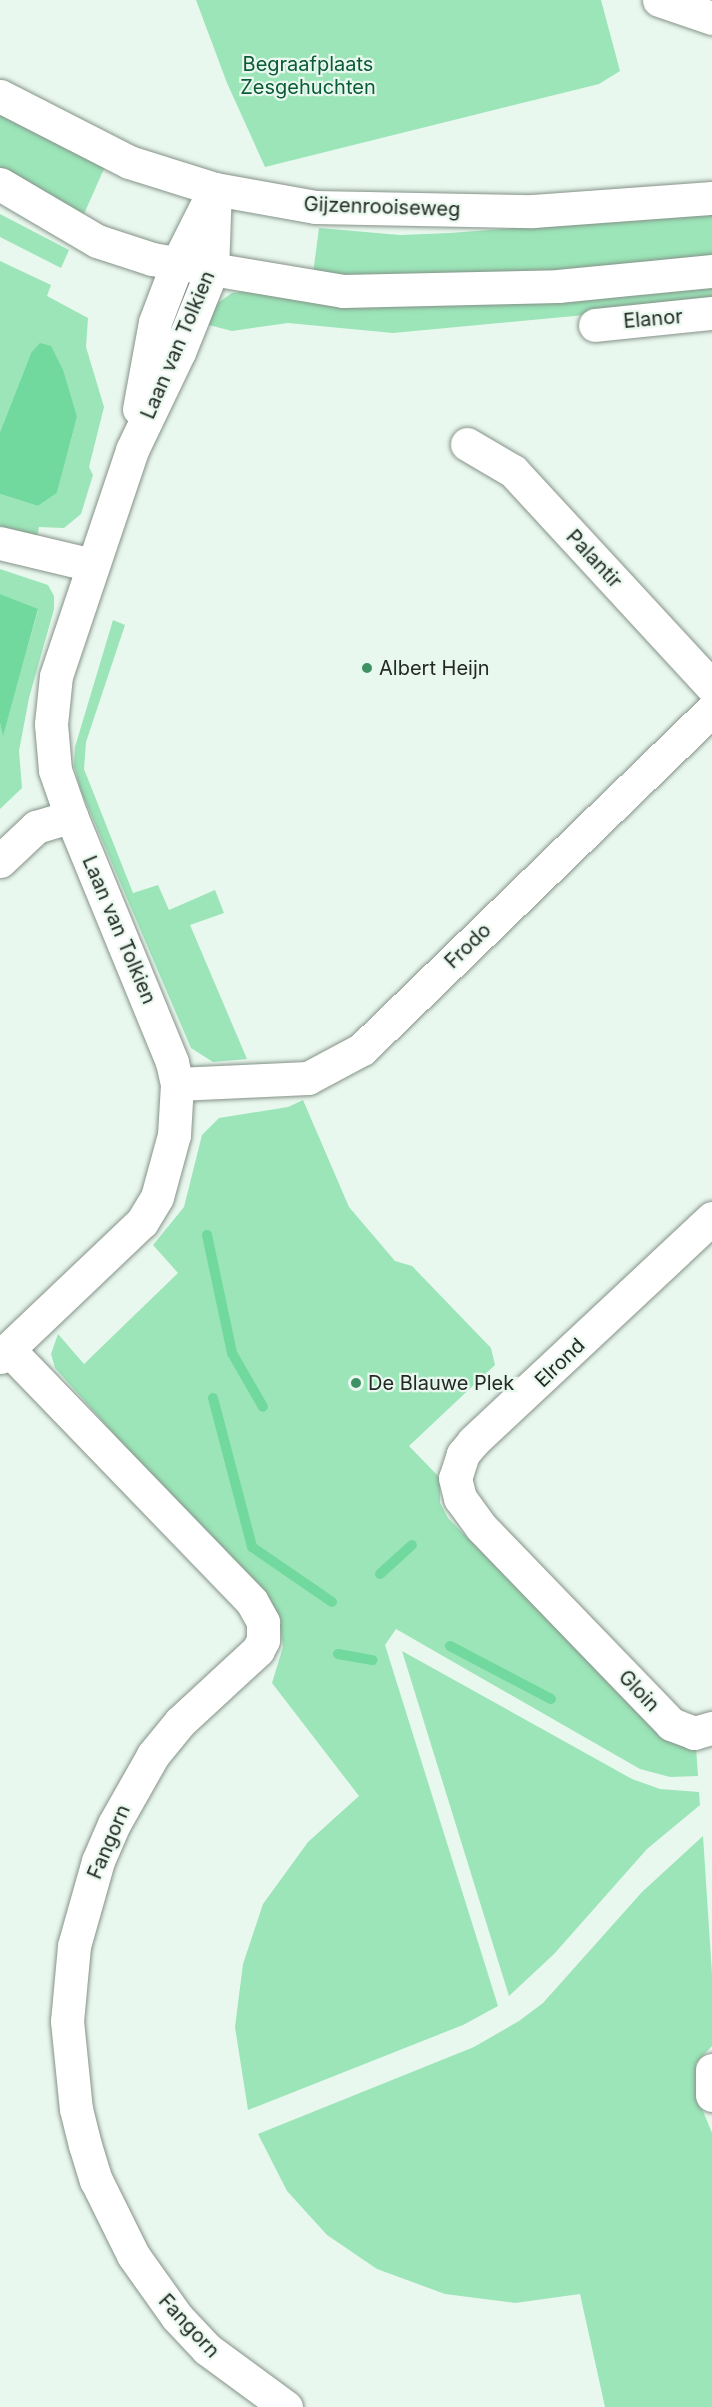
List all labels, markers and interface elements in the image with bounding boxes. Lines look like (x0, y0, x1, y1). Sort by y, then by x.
park label: Begraafplaats Zesgehuchten (240, 53, 376, 100)
street label: Gijzenrooiseweg (303, 192, 461, 222)
street label: Laan van Tolkien (136, 267, 220, 423)
street label: Elanor (622, 304, 684, 334)
street label: Palantir (561, 525, 627, 593)
place label: Albert Heijn (379, 656, 490, 680)
marker: Albert Heijn (360, 661, 374, 675)
street label: Laan van Tolkien (77, 852, 161, 1008)
street label: Frodo (440, 918, 496, 974)
street label: Elrond (530, 1333, 590, 1393)
place label: De Blauwe Plek (368, 1371, 514, 1395)
marker: De Blauwe Plek (349, 1376, 363, 1390)
street label: Gloin (614, 1665, 664, 1717)
street label: Fangorn (83, 1801, 135, 1883)
street label: Fangorn (154, 2289, 224, 2363)

